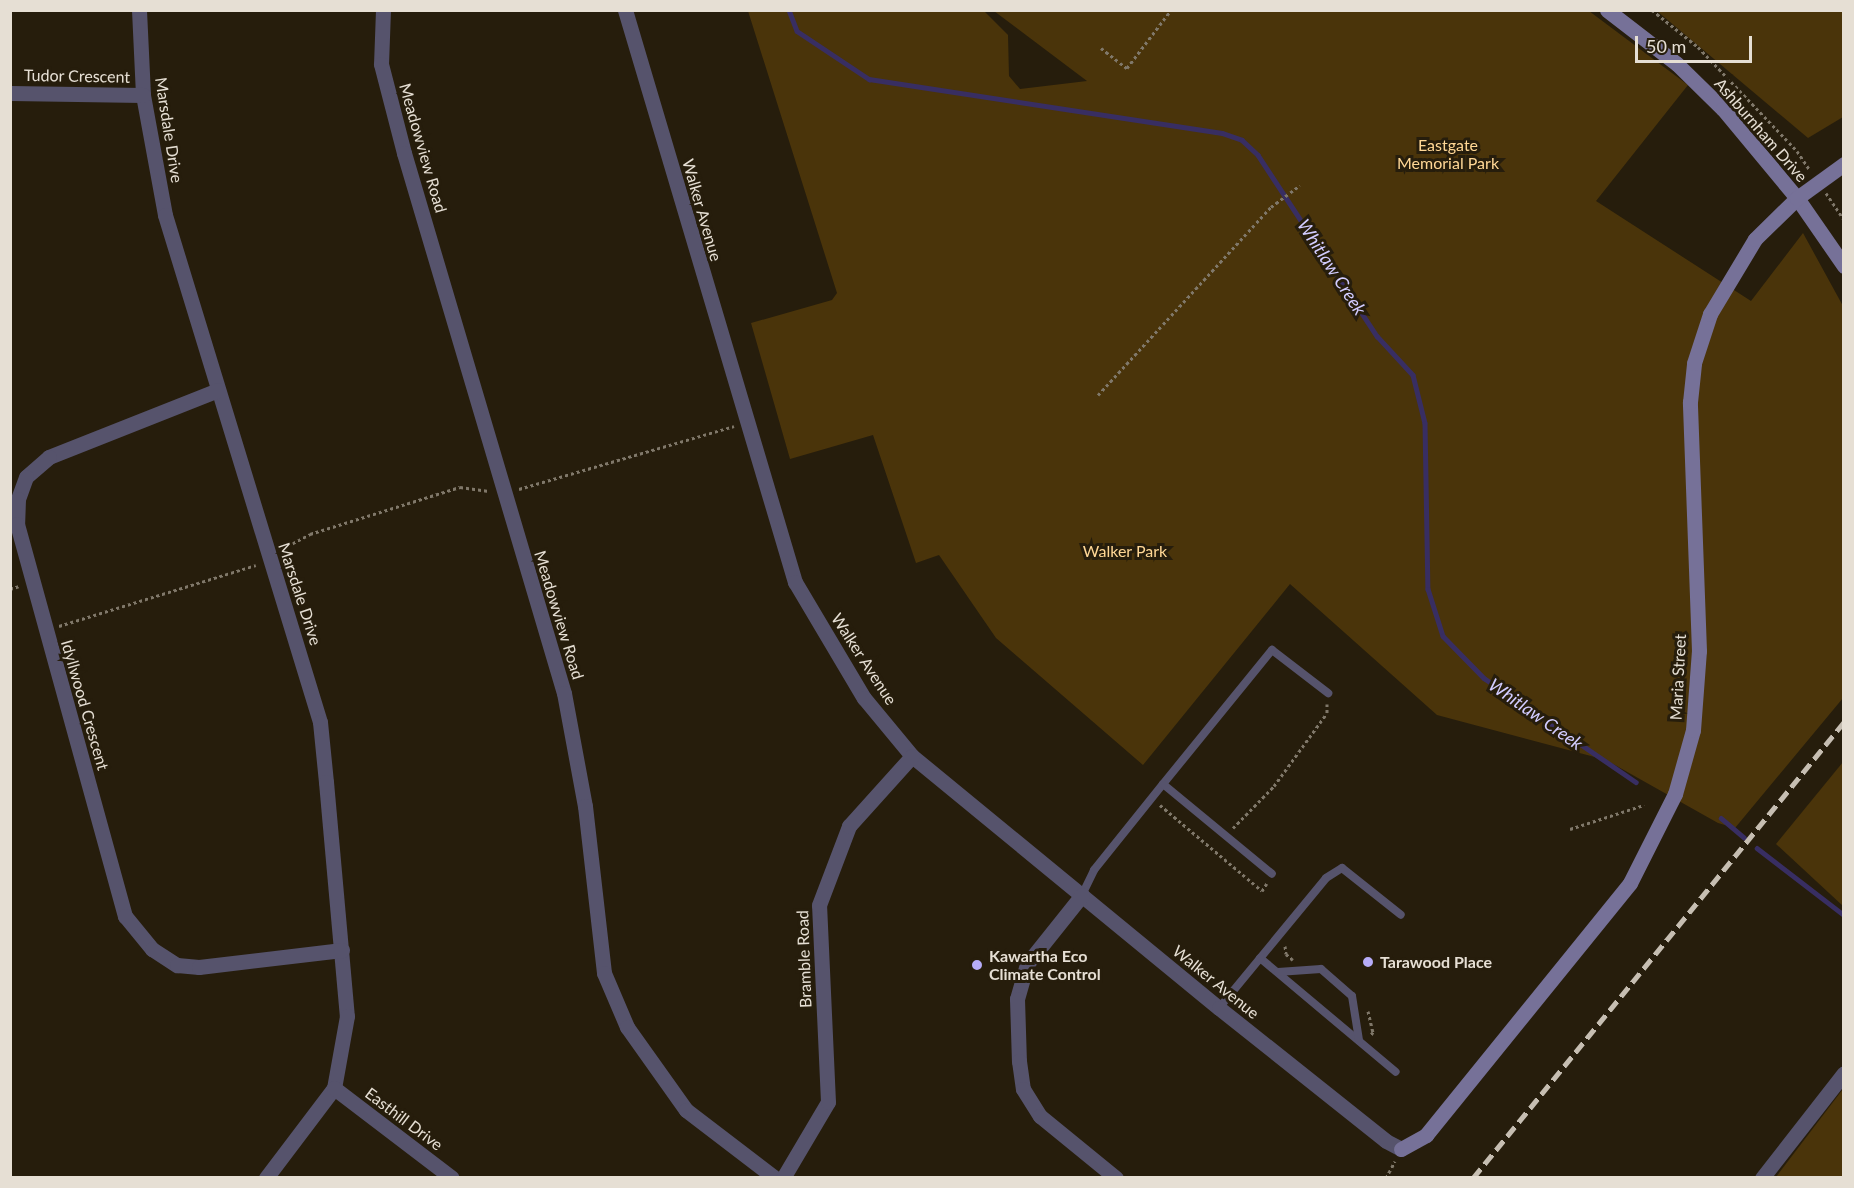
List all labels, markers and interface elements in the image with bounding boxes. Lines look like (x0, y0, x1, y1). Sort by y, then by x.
scale bar (1638, 24, 1755, 62)
text: 50 m (1646, 35, 1686, 57)
street label: Tudor Crescent (24, 65, 130, 87)
street label: Ashburnham Drive (1711, 74, 1811, 186)
street label: Marsdale Drive (151, 76, 187, 184)
street label: Meadowview Road (395, 81, 451, 215)
park label: Eastgate Memorial Park (1397, 135, 1499, 173)
street label: Walker Avenue (678, 156, 726, 264)
water label: Whitlaw Creek (1293, 215, 1371, 319)
street label: Marsdale Drive (274, 540, 326, 648)
park label: Walker Park (1083, 541, 1167, 561)
street label: Meadowview Road (530, 548, 588, 682)
street label: Walker Avenue (827, 609, 901, 709)
street label: Maria Street (1666, 633, 1690, 721)
street label: Idyllwood Crescent (57, 638, 113, 772)
water label: Whitlaw Creek (1485, 673, 1587, 755)
street label: Bramble Road (793, 910, 815, 1008)
street label: Walker Avenue (1169, 941, 1263, 1023)
place label: Kawartha Eco Climate Control (989, 946, 1101, 984)
place label: Tarawood Place (1380, 952, 1492, 972)
marker: Tarawood Place (1361, 955, 1375, 969)
marker: Kawartha Eco Climate Control (970, 958, 984, 972)
street label: Easthill Drive (361, 1084, 447, 1154)

